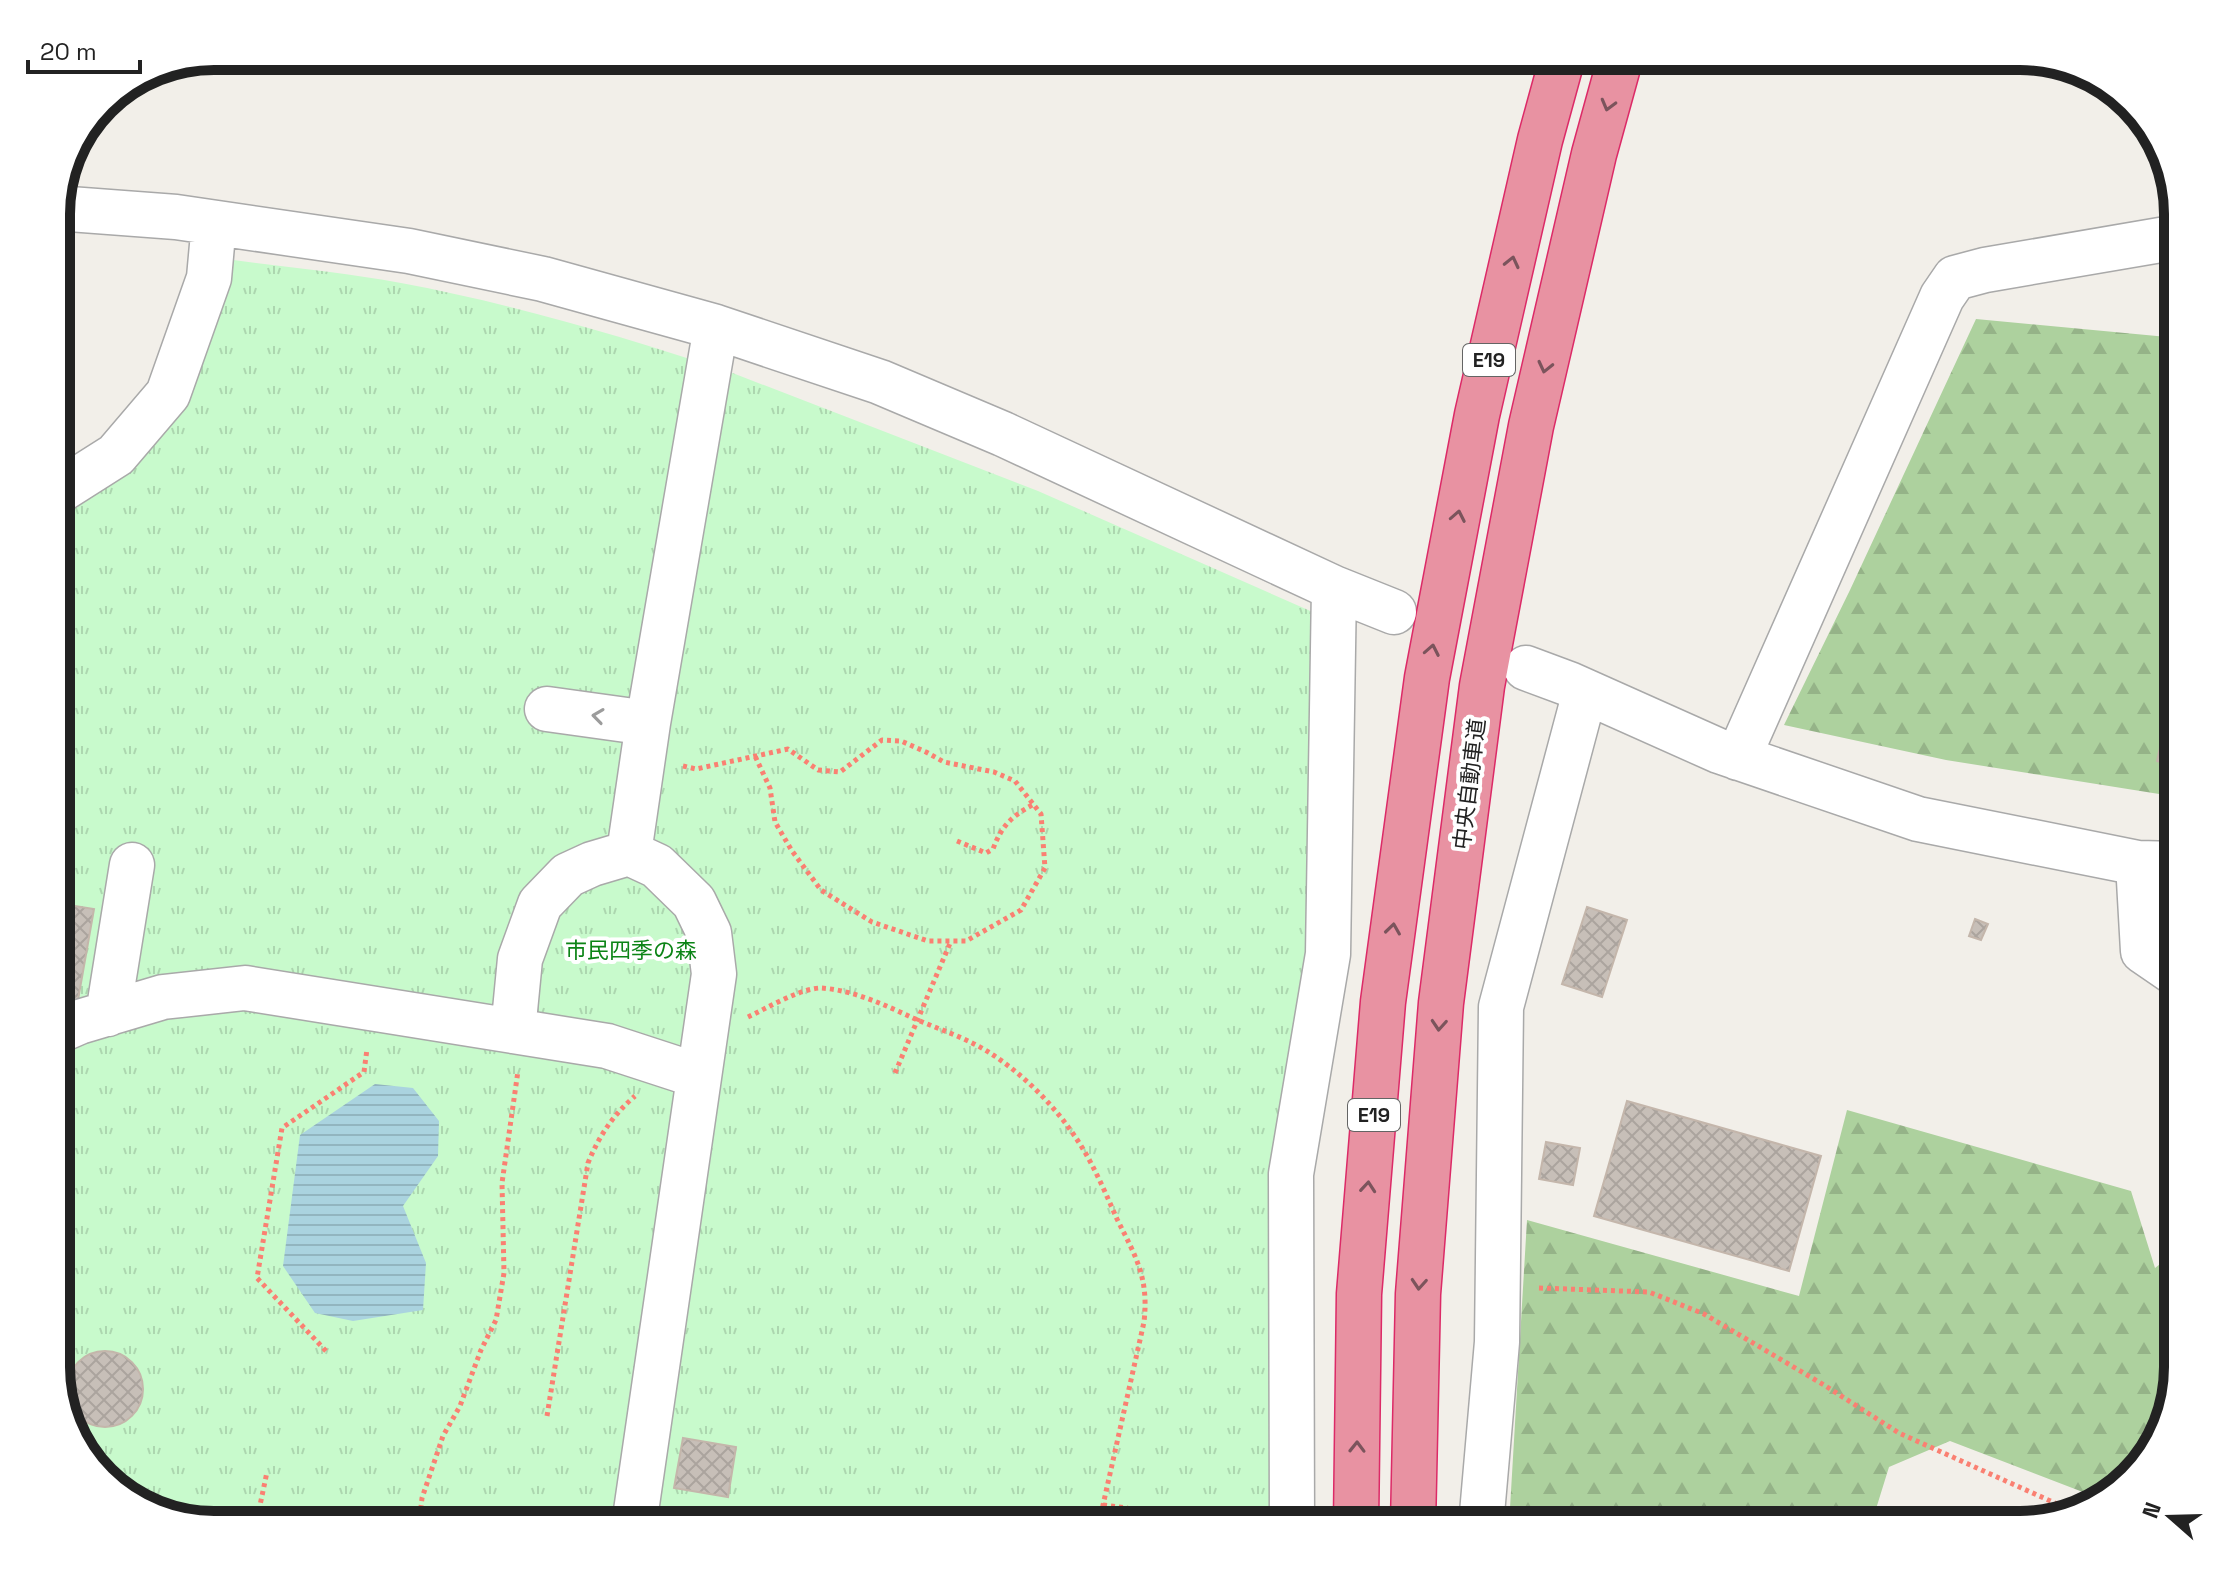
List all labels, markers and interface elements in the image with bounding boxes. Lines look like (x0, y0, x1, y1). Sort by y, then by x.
scale bar (28, 24, 140, 74)
text: 20 m (40, 36, 97, 67)
one-way arrow (1600, 98, 1617, 112)
one-way arrow (1503, 256, 1520, 269)
road number: E19 (1463, 344, 1515, 376)
one-way arrow (1537, 359, 1554, 373)
one-way arrow (1448, 510, 1465, 523)
one-way arrow (1423, 643, 1440, 656)
one-way arrow (591, 708, 604, 725)
street label: 中央自動車道 (1447, 717, 1491, 851)
one-way arrow (1384, 922, 1401, 936)
park label: 市民四季の森 (565, 936, 697, 964)
one-way arrow (1431, 1019, 1448, 1032)
road number: E19 (1348, 1099, 1400, 1131)
one-way arrow (1359, 1180, 1376, 1193)
one-way arrow (1411, 1278, 1428, 1291)
one-way arrow (1348, 1440, 1366, 1453)
north arrow (2130, 1477, 2210, 1557)
text: N (2136, 1498, 2167, 1522)

